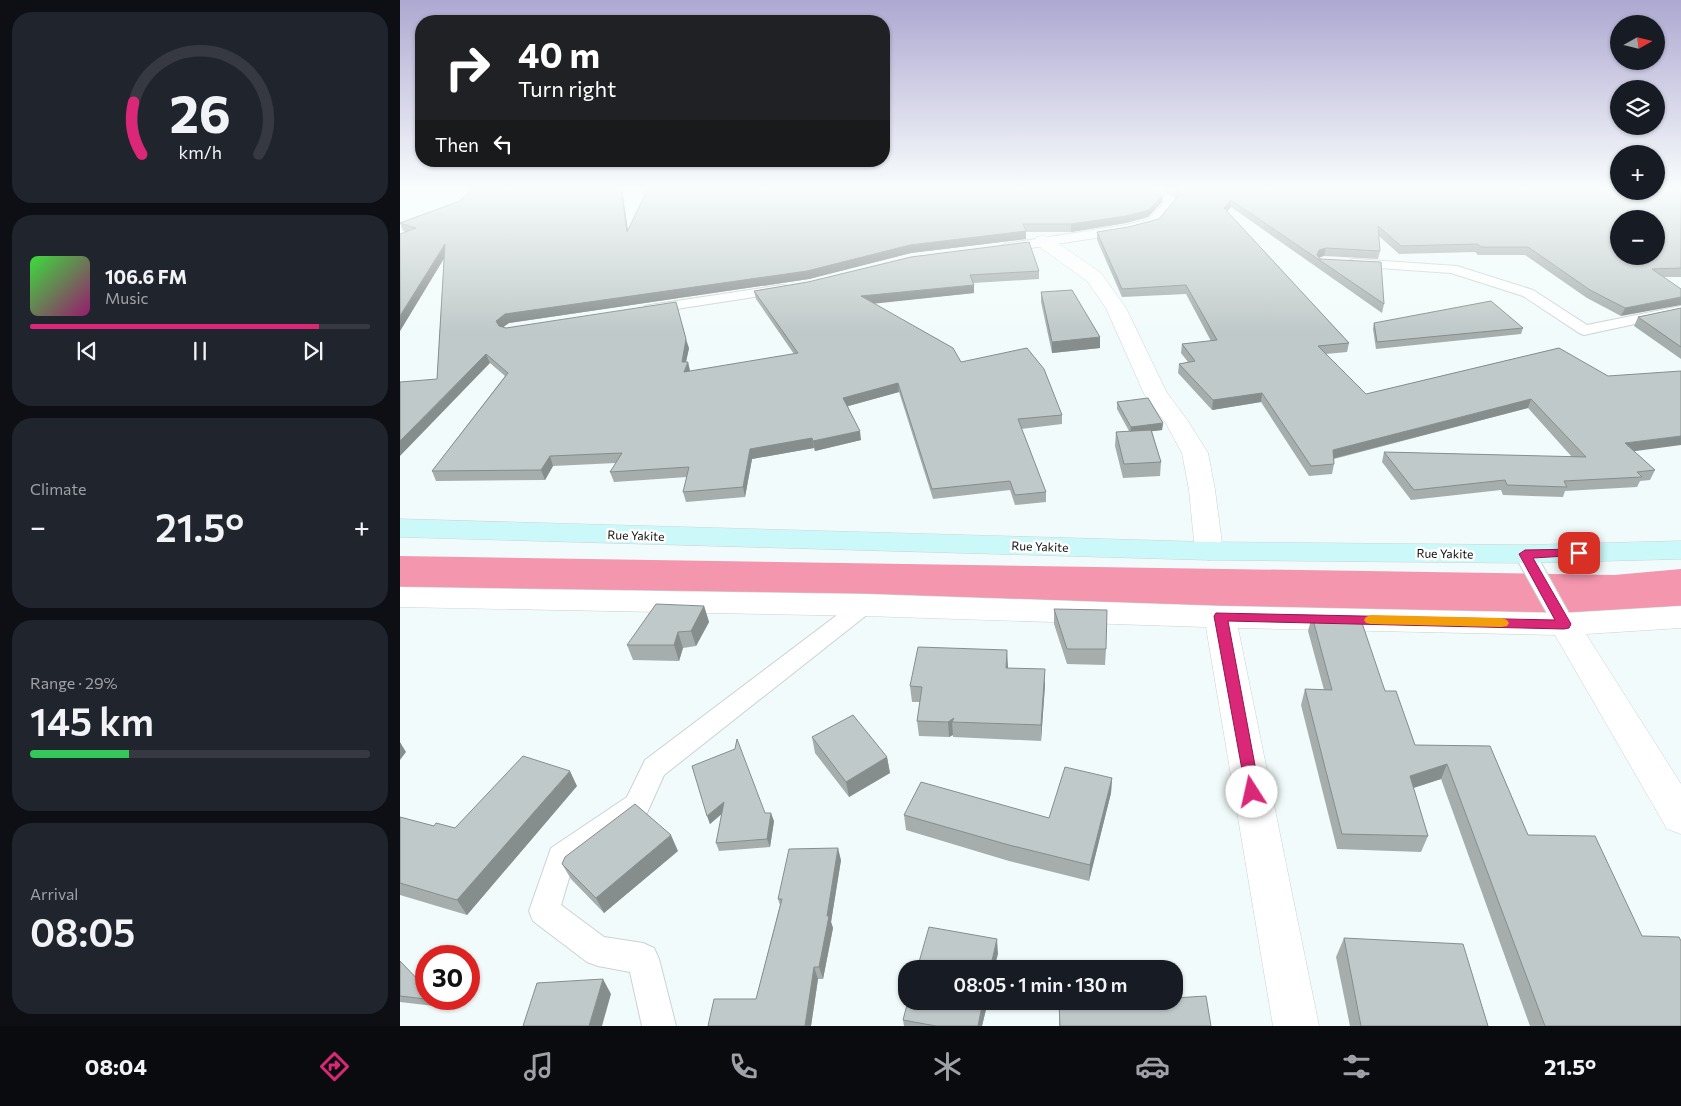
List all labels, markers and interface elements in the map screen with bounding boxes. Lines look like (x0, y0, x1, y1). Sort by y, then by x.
north arrow (1610, 15, 1665, 70)
map controls (1610, 15, 1665, 265)
text: 40 m (518, 32, 600, 75)
icon: right (435, 35, 500, 100)
text: Turn right (518, 75, 616, 102)
text: 26 (169, 80, 231, 144)
button: layers (1610, 80, 1665, 135)
icon: left (489, 130, 517, 158)
text: Then (435, 133, 479, 156)
text: km/h (178, 141, 222, 163)
button: + (1610, 145, 1665, 200)
button: − (1610, 210, 1665, 265)
text: 106.6 FM (105, 265, 187, 288)
text: Music (105, 288, 149, 307)
icon: previous (73, 337, 101, 365)
icon: pause (186, 337, 214, 365)
icon: next (299, 337, 327, 365)
text: Climate (30, 479, 86, 498)
text: 21.5° (155, 503, 244, 550)
text: − (30, 509, 46, 543)
text: + (354, 509, 370, 543)
street label: Rue Yakite (607, 527, 665, 543)
pin (1558, 532, 1600, 574)
street label: Rue Yakite (1011, 538, 1069, 554)
icon: arrive (1565, 539, 1593, 567)
street label: Rue Yakite (1416, 546, 1474, 560)
text: Range · 29% (30, 673, 118, 692)
text: 145 km (30, 697, 154, 744)
position arrow (1225, 765, 1277, 817)
text: Arrival (30, 884, 78, 903)
text: 08:05 (30, 908, 135, 955)
speed limit sign: 30 (415, 945, 480, 1010)
text: 08:05 · 1 min · 130 m (954, 973, 1127, 996)
icon: directions (317, 1049, 352, 1084)
icon: music (521, 1049, 556, 1084)
icon: phone (726, 1049, 761, 1084)
icon: climate (930, 1049, 965, 1084)
icon: car (1135, 1049, 1170, 1084)
icon: filters (1339, 1049, 1374, 1084)
text: 08:04 (85, 1053, 147, 1080)
text: 21.5° (1544, 1053, 1596, 1080)

